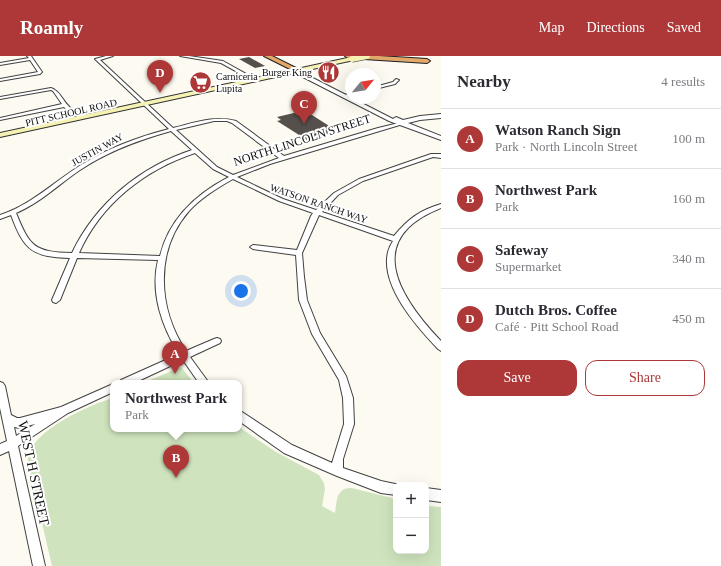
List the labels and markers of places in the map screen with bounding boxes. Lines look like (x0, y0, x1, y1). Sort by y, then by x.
restaurant icon: Burger King (315, 59, 341, 85)
pin: D (147, 60, 173, 93)
place label: Burger King (262, 67, 312, 78)
supermarket icon: Carniceria Lupita (187, 69, 213, 95)
place label: Carniceria Lupita (216, 71, 258, 94)
pin: C (291, 91, 317, 124)
pin: A (162, 341, 188, 374)
pin: B (163, 445, 189, 478)

